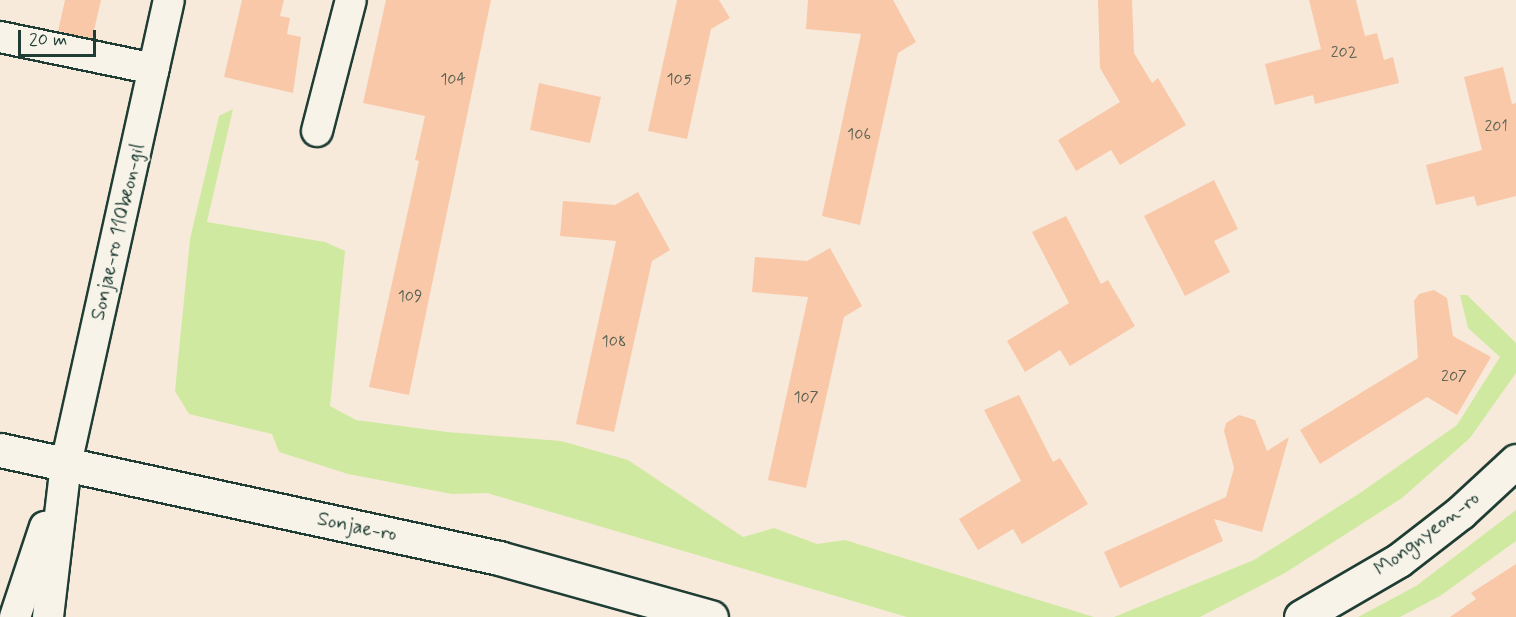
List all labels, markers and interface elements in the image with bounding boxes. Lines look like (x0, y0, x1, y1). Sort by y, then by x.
scale bar (21, 18, 99, 56)
text: 20 m (29, 28, 67, 52)
house number: 202 (1331, 43, 1357, 63)
house number: 104 (440, 70, 466, 90)
house number: 105 (666, 70, 692, 90)
house number: 201 (1484, 117, 1508, 137)
house number: 106 (847, 125, 871, 145)
street label: Sonjae-ro 110beon-gil (86, 141, 150, 323)
house number: 109 (398, 287, 422, 307)
house number: 108 (602, 332, 626, 352)
house number: 207 (1441, 367, 1467, 387)
house number: 107 (793, 388, 819, 408)
street label: Mongnyeon-ro (1369, 487, 1485, 581)
street label: Sonjae-ro (315, 507, 399, 547)

